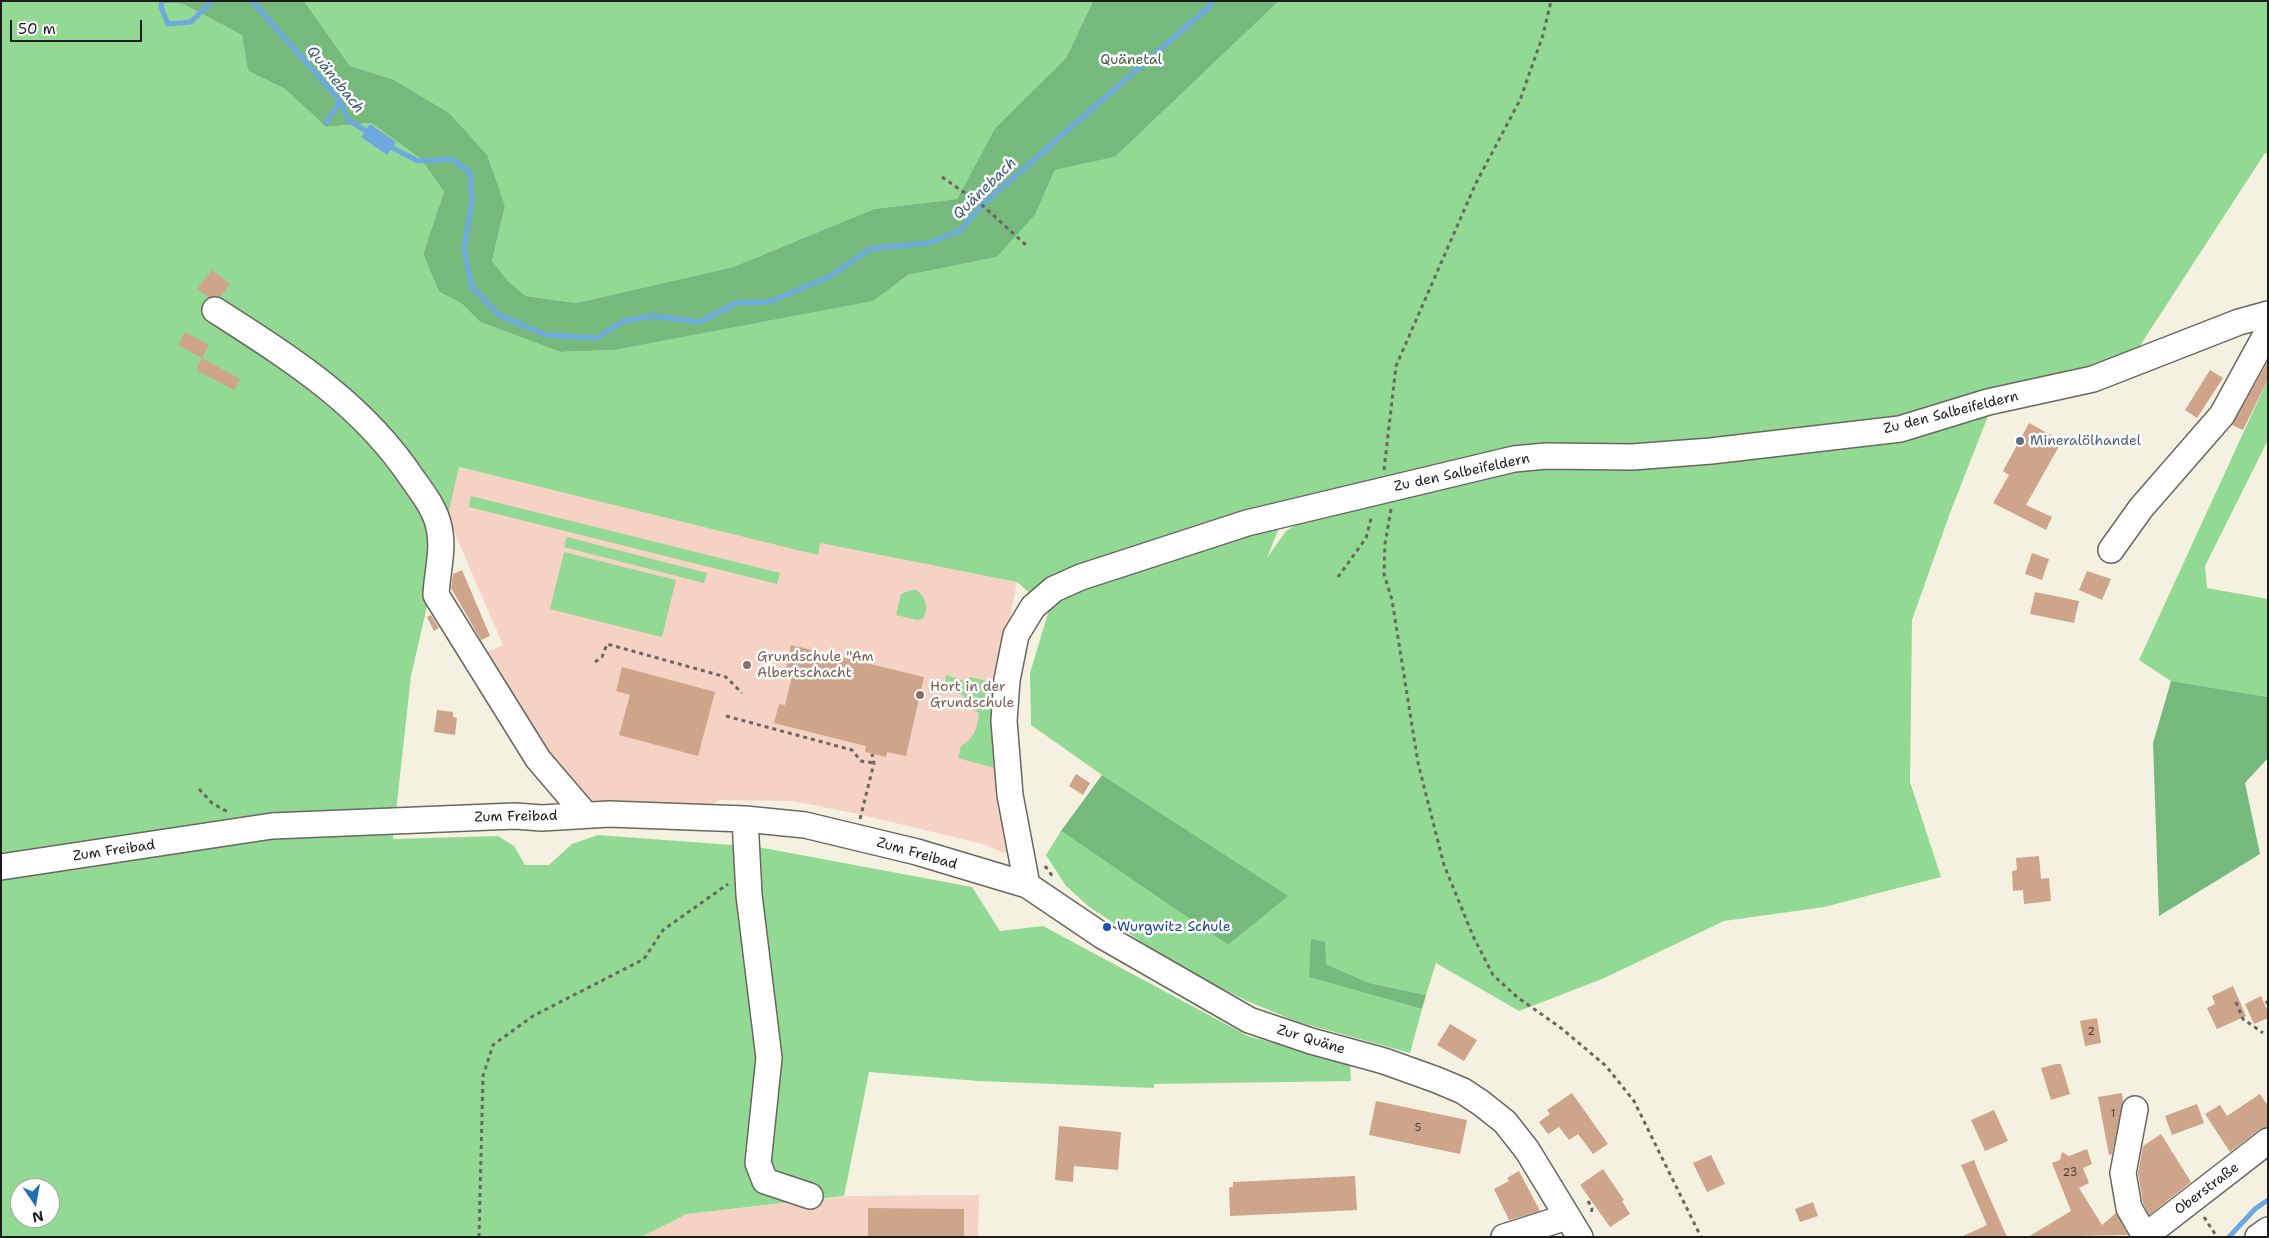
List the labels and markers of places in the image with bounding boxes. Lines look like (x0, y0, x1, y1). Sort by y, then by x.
place label: Mineralölhandel (2030, 433, 2141, 449)
marker: Mineralölhandel (2014, 435, 2026, 447)
place label: Grundschule "Am Albertschacht (757, 649, 874, 682)
marker: Grundschule "Am Albertschacht (741, 659, 753, 671)
place label: Hort in der Grundschule (930, 679, 1014, 712)
marker: Hort in der Grundschule (914, 689, 926, 701)
place label: Wurgwitz Schule (1117, 919, 1231, 935)
marker: Wurgwitz Schule (1101, 921, 1113, 933)

